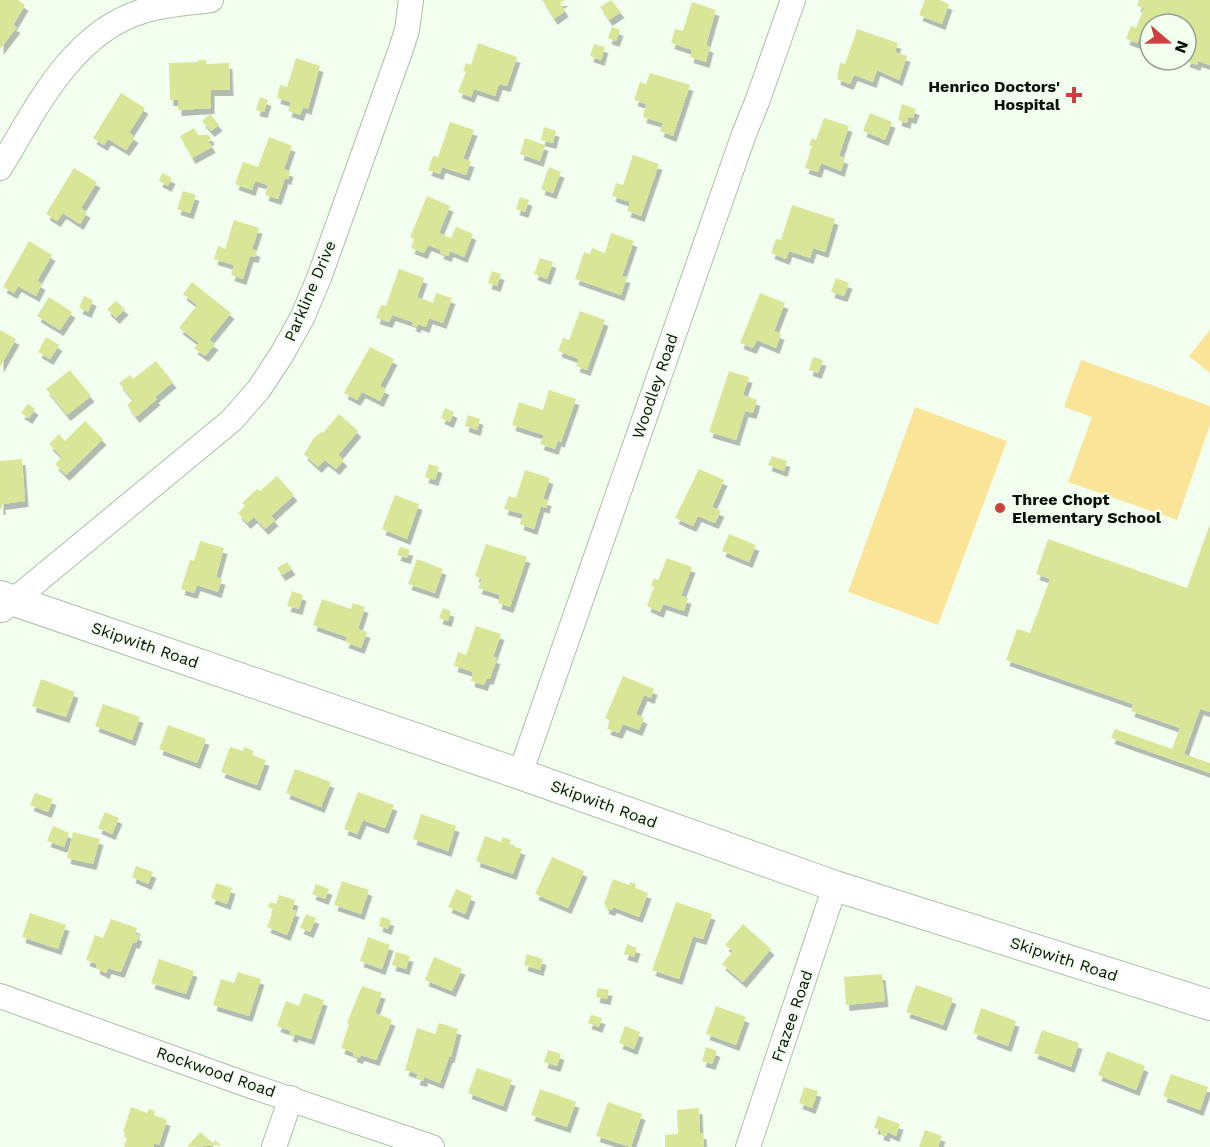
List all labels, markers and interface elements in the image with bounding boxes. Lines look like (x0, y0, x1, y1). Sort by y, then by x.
north arrow (1138, 12, 1198, 72)
text: N (1171, 38, 1193, 56)
place label: Henrico Doctors' Hospital (928, 77, 1061, 114)
marker: Henrico Doctors' Hospital (1065, 86, 1083, 104)
street label: Parkline Drive (280, 238, 340, 344)
street label: Woodley Road (628, 331, 682, 441)
place label: Three Chopt Elementary School (1012, 490, 1162, 527)
marker: Three Chopt Elementary School (993, 501, 1007, 515)
street label: Skipwith Road (89, 618, 201, 672)
street label: Skipwith Road (548, 776, 660, 832)
street label: Skipwith Road (1008, 933, 1120, 985)
street label: Frazee Road (767, 968, 817, 1064)
street label: Rockwood Road (154, 1043, 278, 1101)

